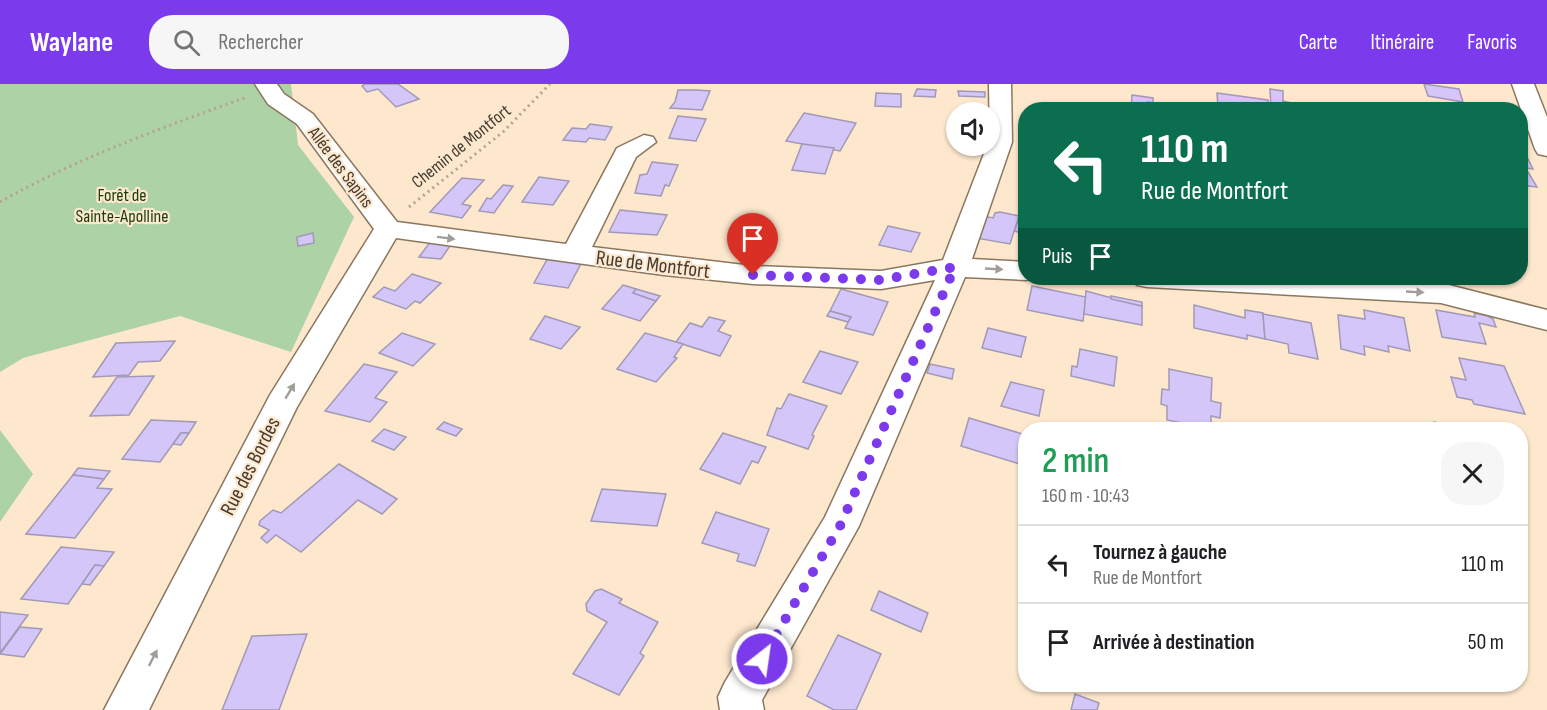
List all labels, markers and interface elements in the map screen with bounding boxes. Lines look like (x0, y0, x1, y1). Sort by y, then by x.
search box (149, 15, 569, 69)
text: Waylane (30, 26, 113, 59)
icon: search (170, 26, 203, 59)
text: Rechercher (218, 29, 303, 56)
text: Carte (1299, 30, 1338, 55)
text: Itinéraire (1371, 30, 1434, 55)
text: Favoris (1467, 30, 1517, 55)
street label: Chemin de Montfort (408, 100, 515, 193)
map controls (946, 102, 1000, 156)
button: sound (946, 102, 1000, 156)
street label: Allée des Sapins (303, 122, 378, 212)
text: 110 m (1141, 124, 1228, 175)
icon: left (1042, 126, 1120, 204)
text: Rue de Montfort (1141, 175, 1288, 207)
park label: Forêt de Sainte-Apolline (76, 185, 169, 227)
pin (727, 213, 778, 275)
icon: arrive (736, 222, 769, 255)
one-way arrow (436, 233, 455, 243)
icon: arrive (1084, 240, 1117, 273)
text: Puis (1042, 243, 1072, 270)
street label: Rue de Montfort (595, 245, 711, 284)
one-way arrow (985, 265, 1004, 274)
one-way arrow (1406, 287, 1425, 296)
one-way arrow (284, 383, 295, 399)
street label: Rue des Bordes (215, 413, 286, 519)
text: 2 min (1042, 440, 1109, 483)
button: close (1441, 442, 1504, 505)
text: 160 m · 10:43 (1042, 484, 1129, 508)
text: Tournez à gauche (1093, 539, 1227, 566)
icon: left (1042, 548, 1075, 581)
text: 110 m (1461, 551, 1504, 578)
text: Rue de Montfort (1093, 566, 1202, 590)
icon: arrive (1042, 626, 1075, 659)
position arrow (730, 627, 794, 691)
text: Arrivée à destination (1093, 629, 1255, 656)
text: 50 m (1468, 629, 1504, 656)
one-way arrow (148, 649, 157, 666)

